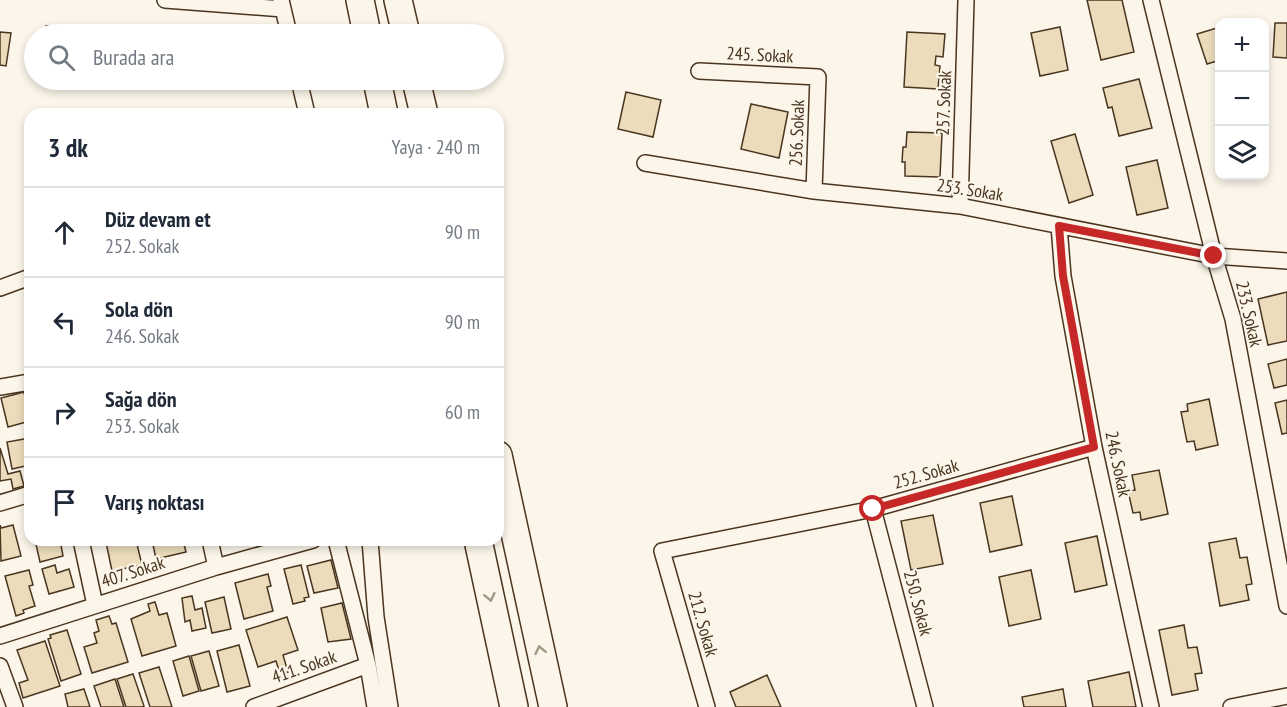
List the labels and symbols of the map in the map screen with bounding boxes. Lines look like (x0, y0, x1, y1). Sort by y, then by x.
street label: 245. Sokak (726, 41, 794, 68)
street label: 257. Sokak (931, 70, 956, 136)
street label: 256. Sokak (784, 99, 809, 167)
street label: 253. Sokak (935, 173, 1005, 206)
route end (1200, 242, 1226, 268)
street label: 233. Sokak (1231, 279, 1268, 349)
street label: 246. Sokak (1100, 429, 1137, 499)
street label: 252. Sokak (891, 453, 961, 494)
route start (859, 495, 885, 521)
street label: 407. Sokak (98, 551, 167, 593)
street label: 250. Sokak (899, 568, 938, 638)
street label: 212. Sokak (683, 589, 724, 659)
one-way arrow (483, 592, 496, 602)
street label: 411. Sokak (269, 645, 339, 688)
one-way arrow (534, 645, 547, 655)

